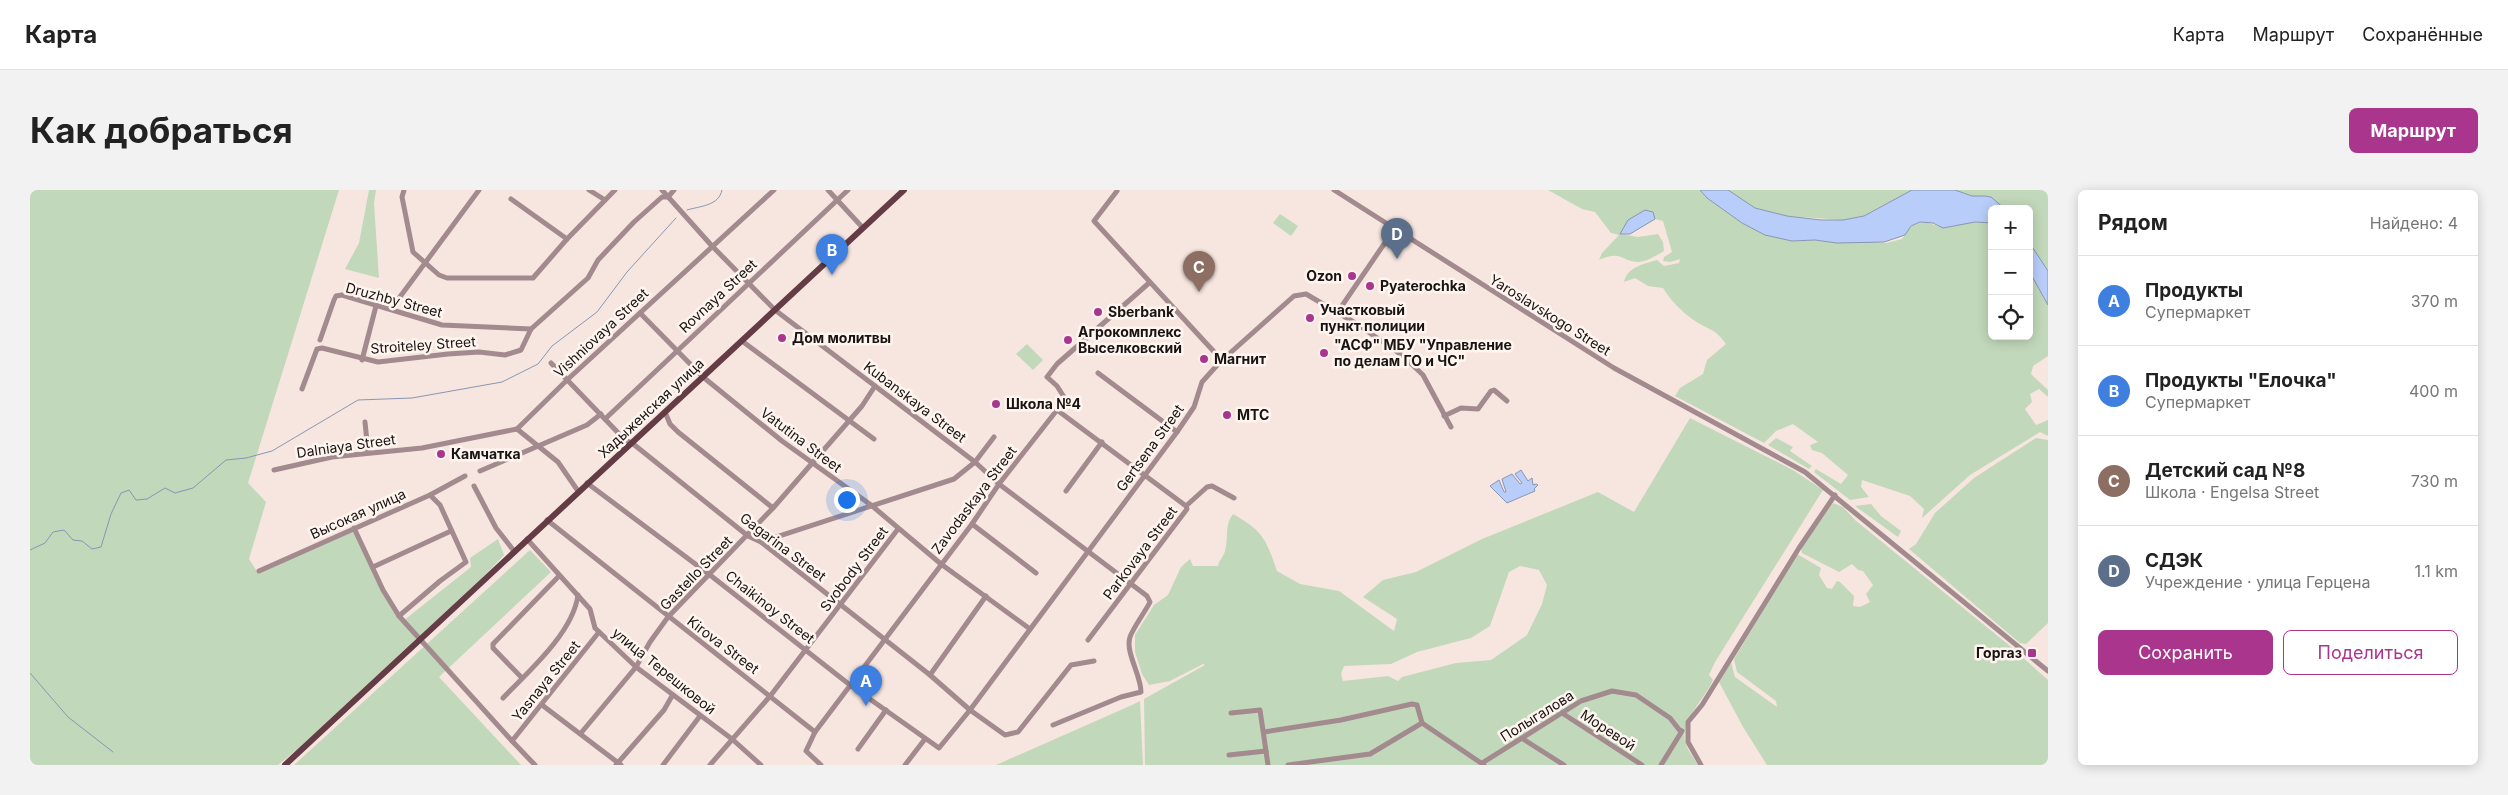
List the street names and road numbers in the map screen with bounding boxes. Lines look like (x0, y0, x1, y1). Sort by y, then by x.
street label: Rovnaya Street (675, 255, 760, 336)
street label: Yaroslavskogo Street (1487, 270, 1614, 359)
street label: Druzhby Street (344, 278, 445, 321)
street label: Vishniovaya Street (550, 284, 652, 381)
street label: Stroiteley Street (370, 332, 477, 357)
street label: Хадыженская улица (594, 354, 707, 461)
street label: Kubanskaya Street (861, 358, 970, 446)
street label: Gertsena Street (1112, 400, 1187, 495)
street label: Vatutina Street (757, 404, 846, 476)
street label: Dalniaya Street (295, 430, 397, 461)
street label: Zavodaskaya Street (927, 442, 1020, 557)
street label: Высокая улица (307, 485, 408, 542)
street label: Parkovaya Street (1099, 502, 1180, 603)
street label: Gagarina Street (737, 509, 830, 585)
street label: Svobody Street (816, 523, 891, 615)
street label: Gastello Street (656, 532, 736, 613)
street label: Chaikinoy Street (722, 566, 819, 647)
street label: Kirova Street (684, 612, 763, 677)
street label: улица Терешковой (609, 624, 720, 718)
street label: Yasnaya Street (508, 637, 584, 724)
street label: Полыгалова (1497, 686, 1577, 745)
street label: Моревой (1577, 705, 1639, 754)

